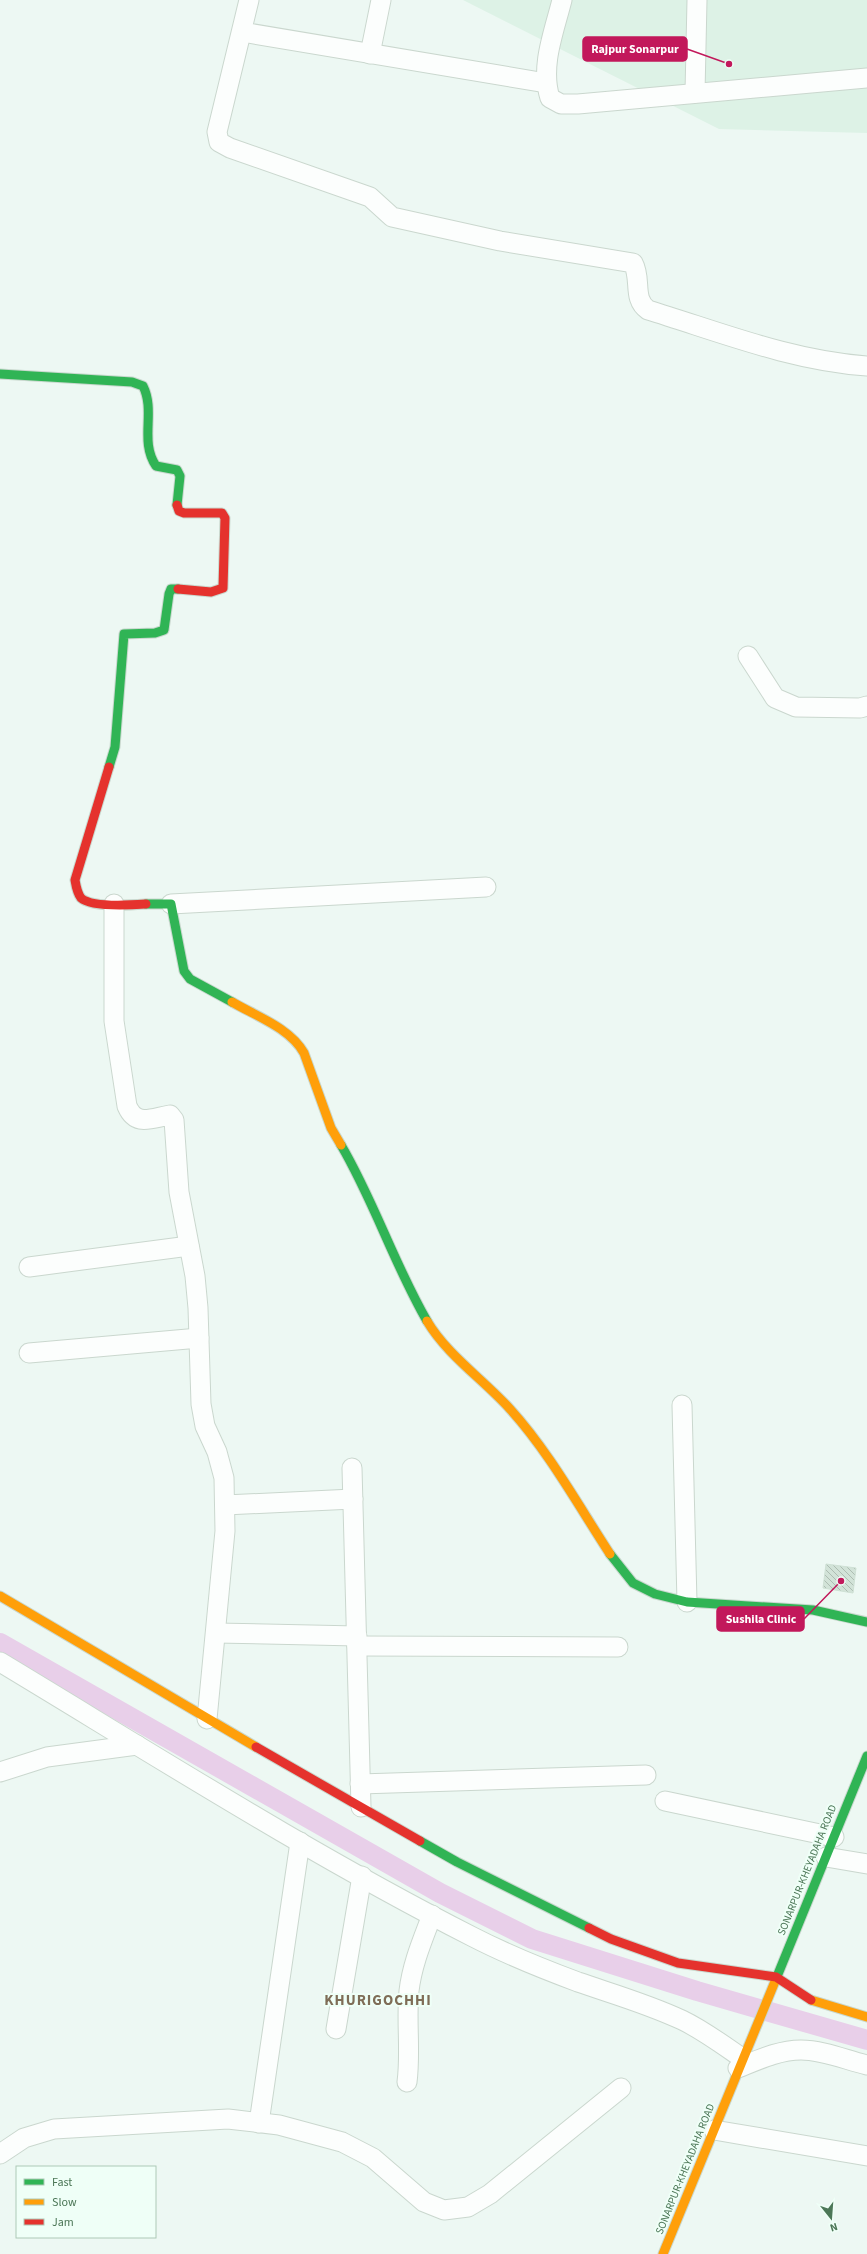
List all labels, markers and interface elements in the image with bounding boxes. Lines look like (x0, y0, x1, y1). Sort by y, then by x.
callout: Rajpur Sonarpur (583, 37, 687, 61)
text: Rajpur Sonarpur (591, 41, 679, 58)
callout: Sushila Clinic (717, 1607, 804, 1631)
text: Sushila Clinic (726, 1611, 797, 1628)
street label: SONARPUR-KHEYADAHA ROAD (774, 1802, 840, 1938)
district label: KHURIGOCHHI (324, 1990, 432, 2011)
street label: SONARPUR-KHEYADAHA ROAD (652, 2101, 718, 2237)
legend (16, 2166, 156, 2238)
text: Fast (52, 2174, 72, 2191)
text: Slow (52, 2194, 77, 2211)
north arrow (811, 2198, 851, 2238)
text: Jam (52, 2214, 74, 2231)
text: N (828, 2219, 839, 2235)

